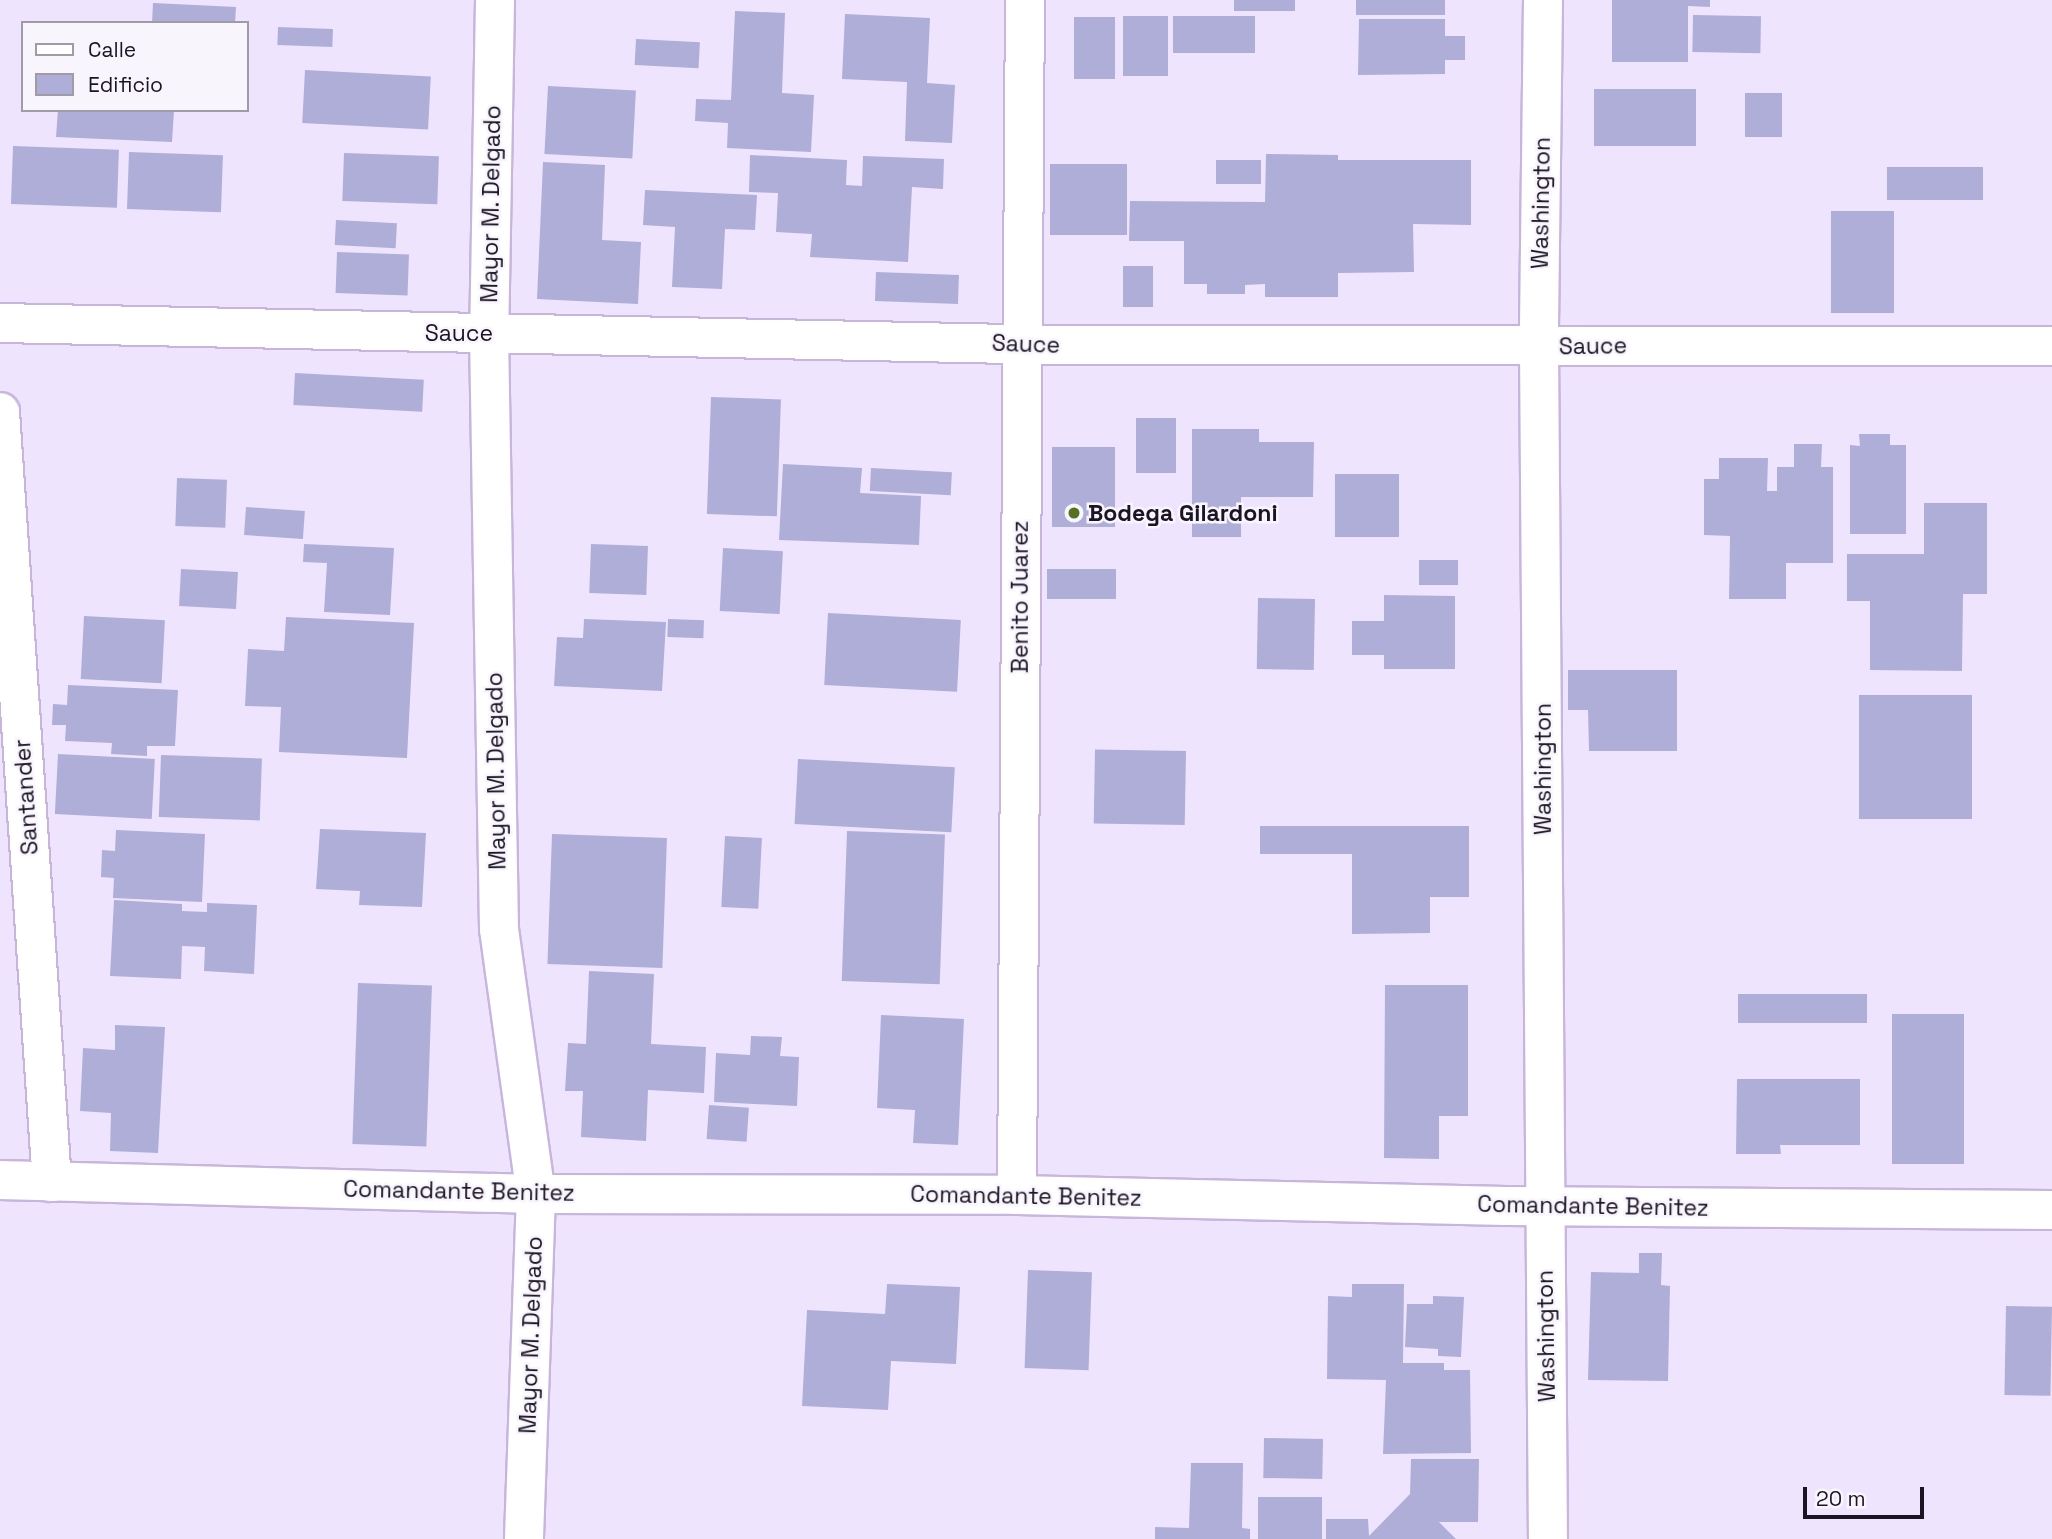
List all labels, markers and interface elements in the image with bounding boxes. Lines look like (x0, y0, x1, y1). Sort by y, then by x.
legend (21, 21, 248, 112)
text: Calle (88, 36, 136, 63)
text: Edificio (88, 71, 163, 98)
street label: Mayor M. Delgado (475, 105, 507, 303)
street label: Washington (1526, 137, 1556, 269)
street label: Sauce (425, 319, 493, 347)
street label: Sauce (991, 329, 1061, 359)
street label: Sauce (1559, 332, 1627, 360)
place label: Bodega Gilardoni (1088, 499, 1278, 527)
marker: Bodega Gilardoni (1066, 505, 1082, 521)
street label: Benito Juarez (1006, 521, 1034, 673)
street label: Mayor M. Delgado (480, 672, 512, 870)
street label: Washington (1529, 703, 1557, 835)
street label: Santander (8, 738, 44, 856)
street label: Comandante Benitez (343, 1175, 575, 1207)
street label: Comandante Benitez (910, 1180, 1142, 1212)
street label: Comandante Benitez (1477, 1190, 1709, 1222)
street label: Mayor M. Delgado (514, 1235, 548, 1435)
street label: Washington (1531, 1270, 1561, 1402)
scale bar (1807, 1472, 1928, 1516)
text: 20 m (1816, 1485, 1866, 1512)

